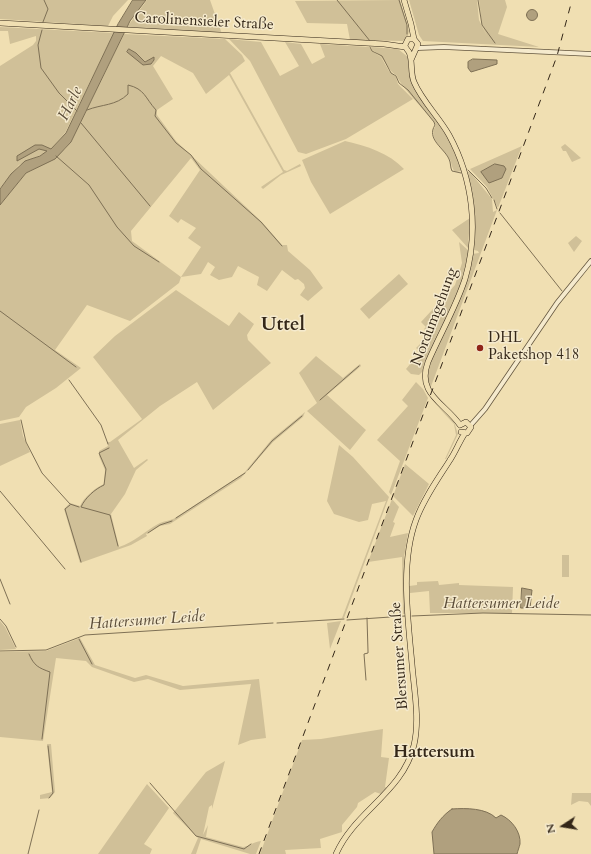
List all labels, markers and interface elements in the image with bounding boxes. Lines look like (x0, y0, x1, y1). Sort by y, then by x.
street label: Carolinensieler Straße (134, 9, 274, 35)
water label: Harle (55, 84, 87, 124)
street label: Nordumgehung (408, 265, 462, 369)
district label: Uttel (261, 315, 305, 337)
place label: DHL Paketshop 418 (488, 330, 579, 365)
marker: DHL Paketshop 418 (475, 343, 485, 353)
water label: Hattersumer Leide (443, 594, 559, 614)
street label: Blersumer Straße (387, 601, 413, 711)
water label: Hattersumer Leide (88, 607, 206, 635)
district label: Hattersum (393, 743, 475, 763)
north arrow (543, 806, 583, 846)
text: N (542, 822, 559, 835)

